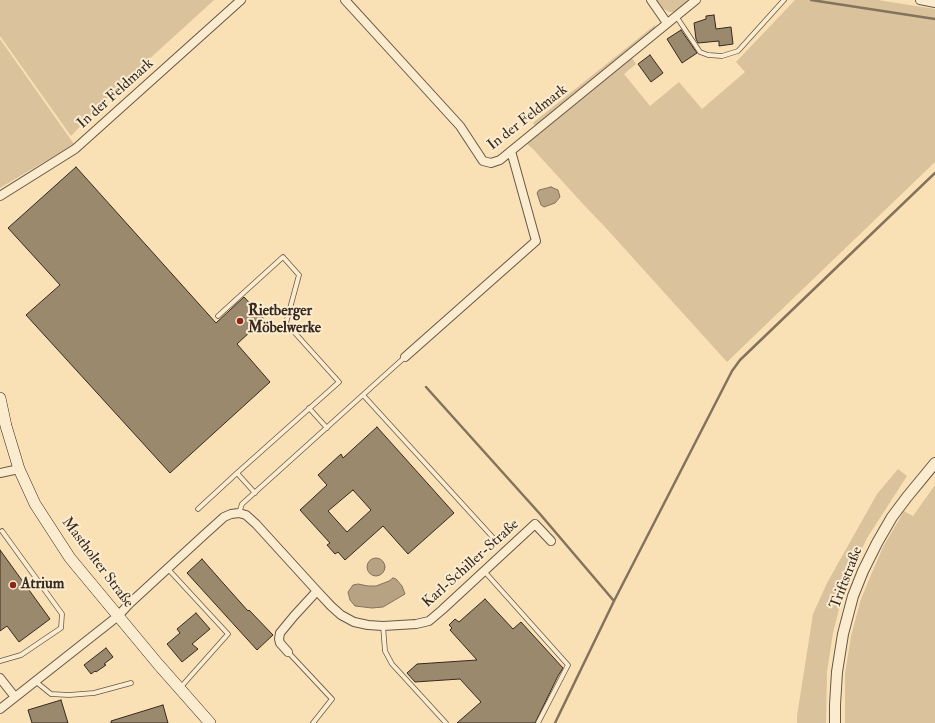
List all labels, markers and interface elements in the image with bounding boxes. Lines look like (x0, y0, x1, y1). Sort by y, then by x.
street label: In der Feldmark (74, 55, 158, 133)
street label: In der Feldmark (484, 81, 572, 155)
place label: Rietberger Möbelwerke (248, 303, 321, 338)
marker: Rietberger Möbelwerke (235, 316, 245, 326)
street label: Mastholter Straße (57, 514, 137, 612)
street label: Karl-Schiller-Straße (419, 516, 523, 612)
street label: Triftstraße (827, 544, 867, 612)
place label: Atrium (21, 576, 64, 594)
marker: Atrium (8, 580, 18, 590)

